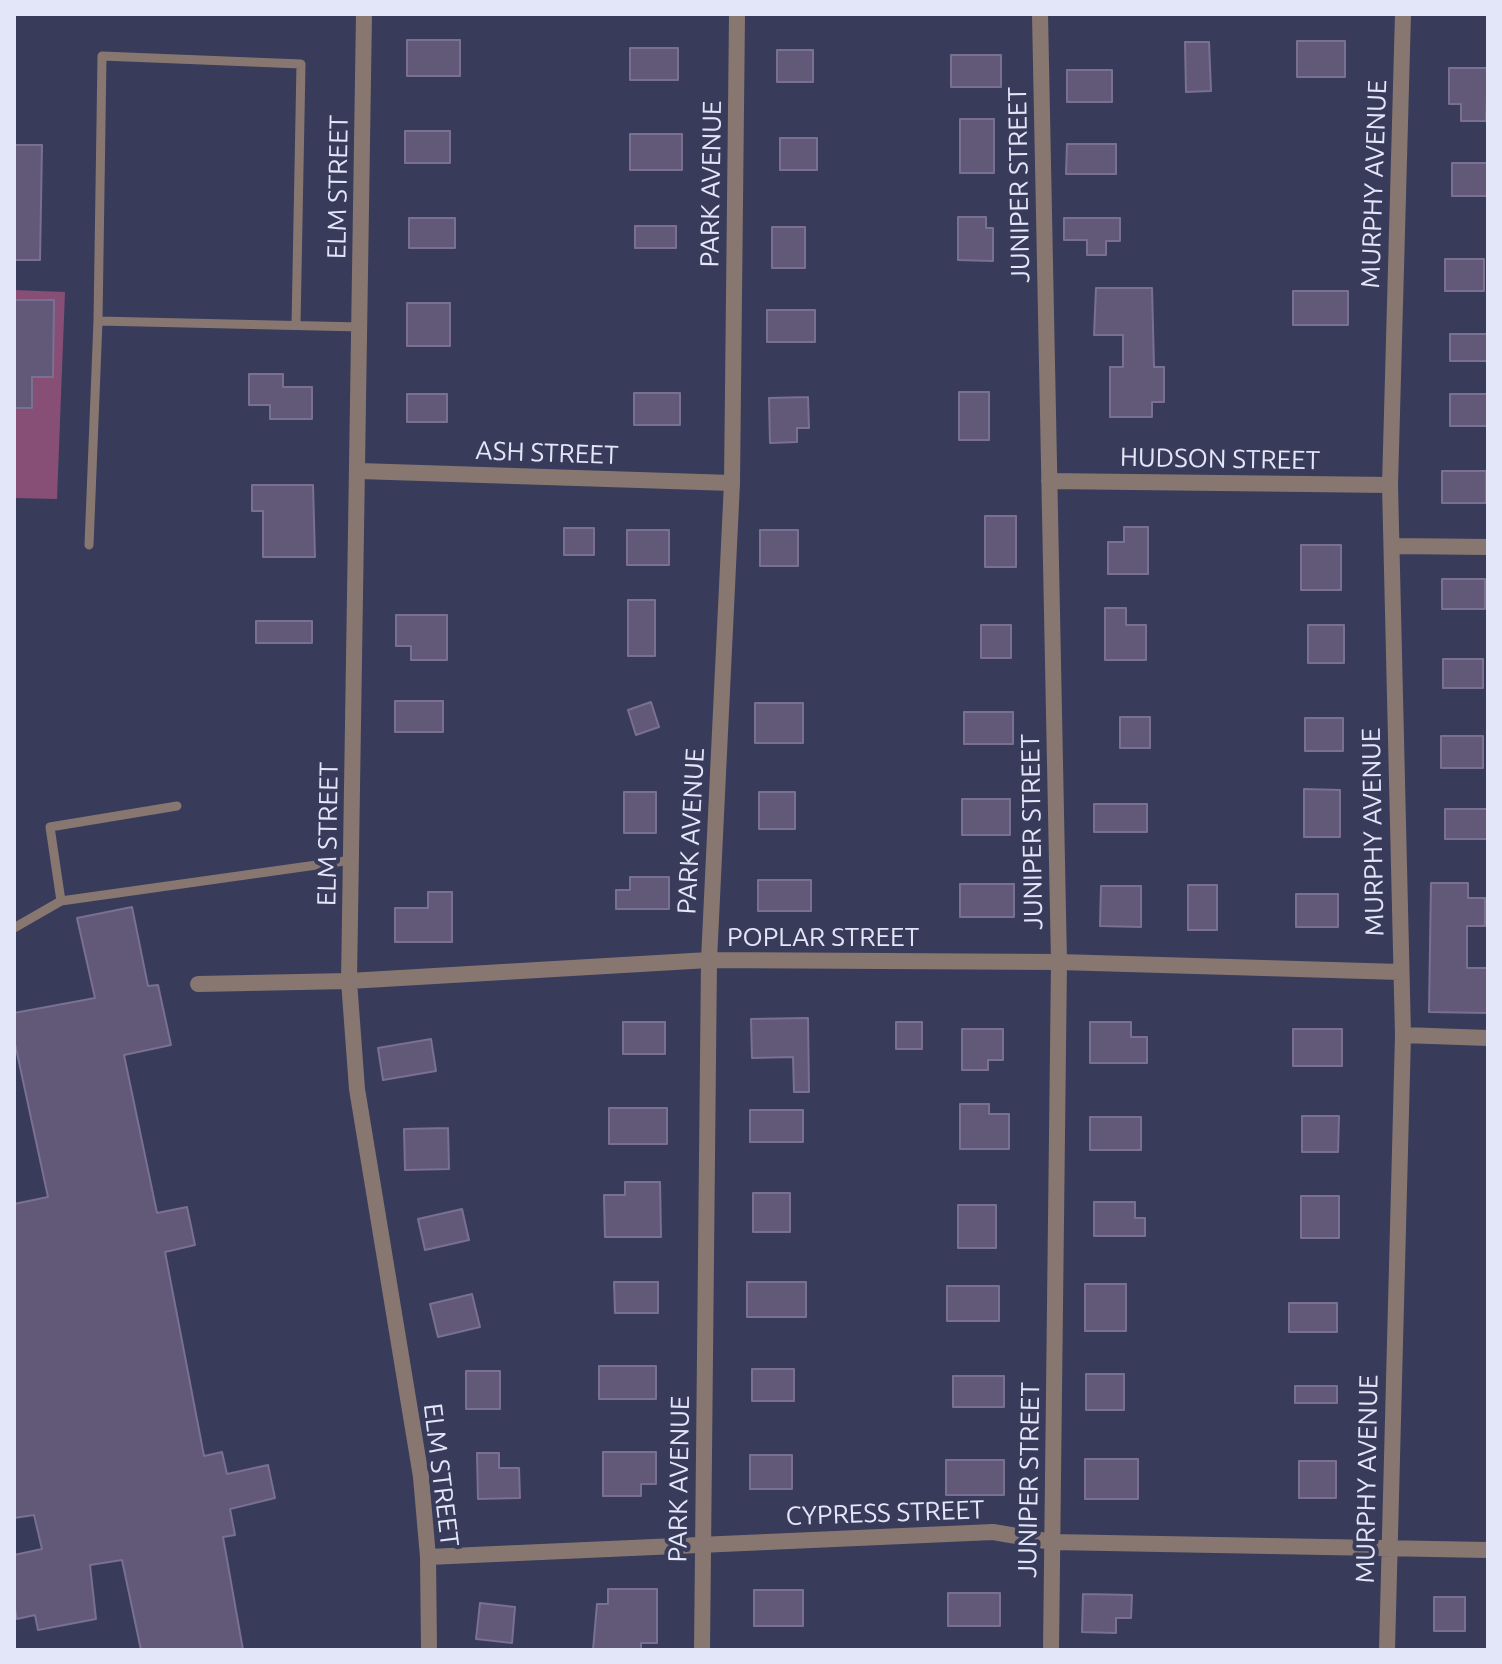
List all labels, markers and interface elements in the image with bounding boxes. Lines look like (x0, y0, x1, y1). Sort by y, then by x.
street label: MURPHY AVENUE (1355, 79, 1393, 289)
street label: JUNIPER STREET (1002, 87, 1036, 283)
street label: PARK AVENUE (694, 100, 728, 268)
street label: ELM STREET (321, 115, 355, 259)
street label: ASH STREET (475, 435, 619, 471)
street label: HUDSON STREET (1120, 442, 1320, 476)
street label: MURPHY AVENUE (1356, 727, 1390, 937)
street label: JUNIPER STREET (1015, 734, 1049, 930)
street label: PARK AVENUE (671, 747, 711, 915)
street label: ELM STREET (311, 762, 345, 906)
street label: POPLAR STREET (727, 921, 919, 953)
street label: MURPHY AVENUE (1350, 1374, 1384, 1584)
street label: JUNIPER STREET (1012, 1382, 1046, 1578)
street label: PARK AVENUE (662, 1395, 696, 1563)
street label: ELM STREET (417, 1402, 465, 1548)
street label: CYPRESS STREET (785, 1494, 985, 1532)

